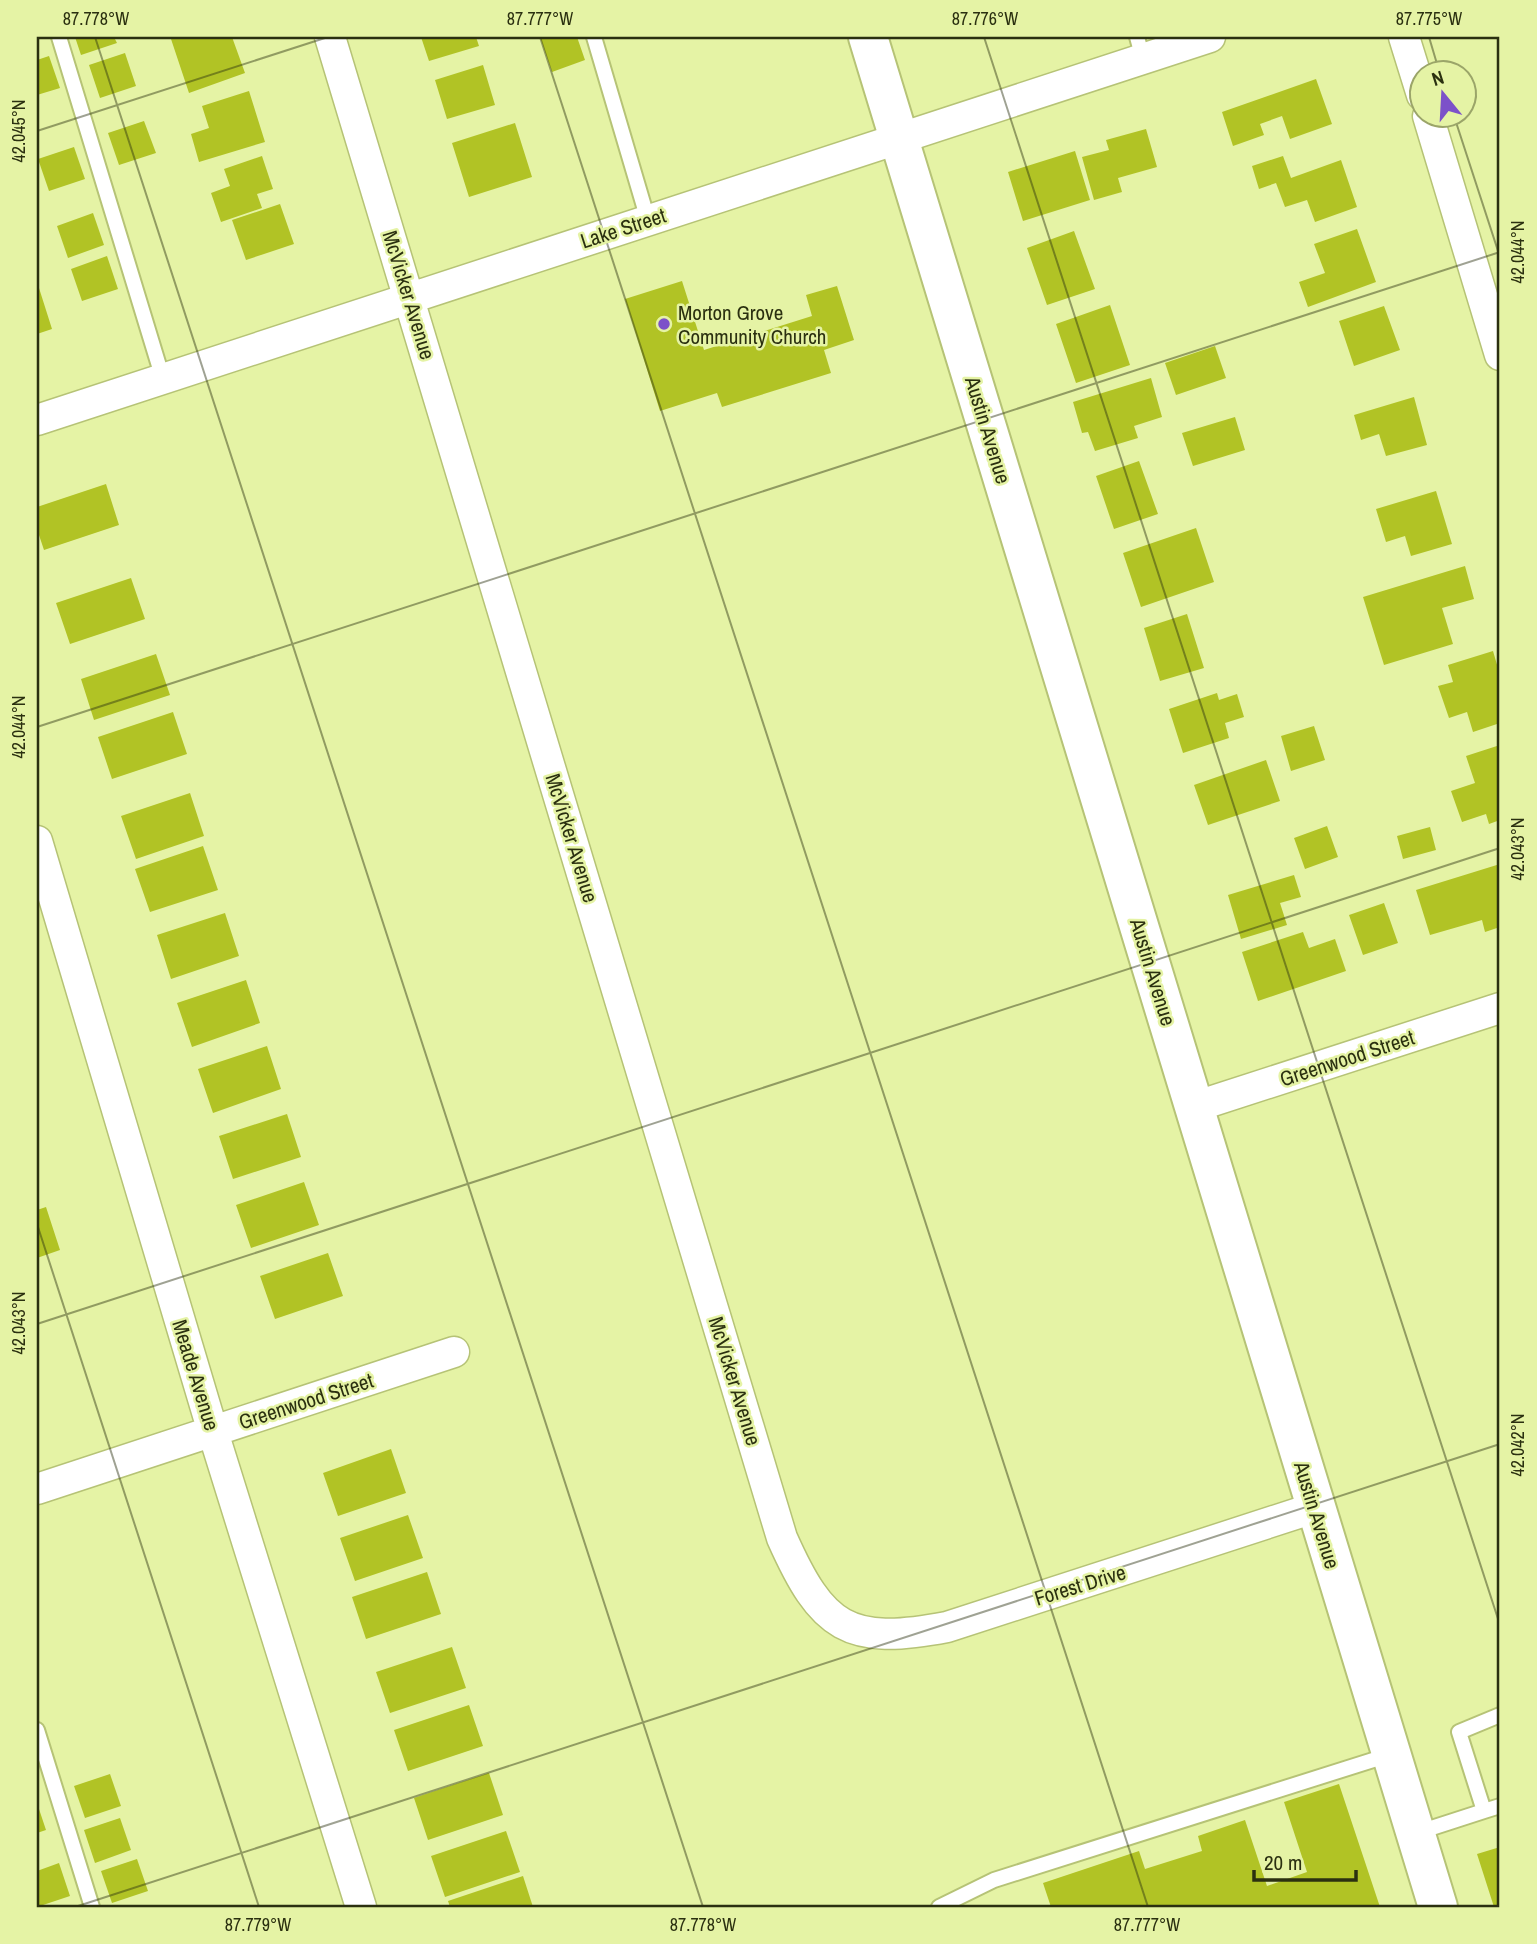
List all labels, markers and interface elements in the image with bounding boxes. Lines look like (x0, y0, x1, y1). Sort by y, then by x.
text: 87.778°W (63, 6, 129, 31)
text: 87.777°W (507, 6, 573, 31)
text: 87.776°W (952, 6, 1018, 31)
text: 87.775°W (1396, 6, 1462, 31)
north arrow (1408, 60, 1478, 130)
text: N (1428, 64, 1447, 92)
text: 42.045°N (6, 100, 31, 163)
street label: Lake Street (577, 201, 670, 255)
text: 42.044°N (1505, 221, 1530, 284)
street label: McVicker Avenue (376, 227, 442, 363)
place label: Morton Grove Community Church (678, 298, 826, 351)
marker: Morton Grove Community Church (656, 316, 672, 332)
street label: Austin Avenue (958, 372, 1018, 487)
text: 42.044°N (6, 696, 31, 759)
street label: McVicker Avenue (539, 770, 605, 906)
text: 42.043°N (1505, 818, 1530, 881)
street label: Austin Avenue (1123, 914, 1183, 1029)
street label: Greenwood Street (1276, 1023, 1418, 1093)
text: 42.043°N (6, 1292, 31, 1355)
street label: McVicker Avenue (702, 1313, 768, 1449)
street label: Meade Avenue (165, 1316, 227, 1434)
street label: Greenwood Street (235, 1366, 377, 1436)
text: 42.042°N (1505, 1414, 1530, 1477)
street label: Austin Avenue (1287, 1457, 1347, 1572)
street label: Forest Drive (1031, 1557, 1129, 1613)
scale bar (1254, 1839, 1355, 1883)
text: 20 m (1264, 1848, 1302, 1877)
text: 87.779°W (225, 1912, 291, 1937)
text: 87.778°W (670, 1912, 736, 1937)
text: 87.777°W (1114, 1912, 1180, 1937)

